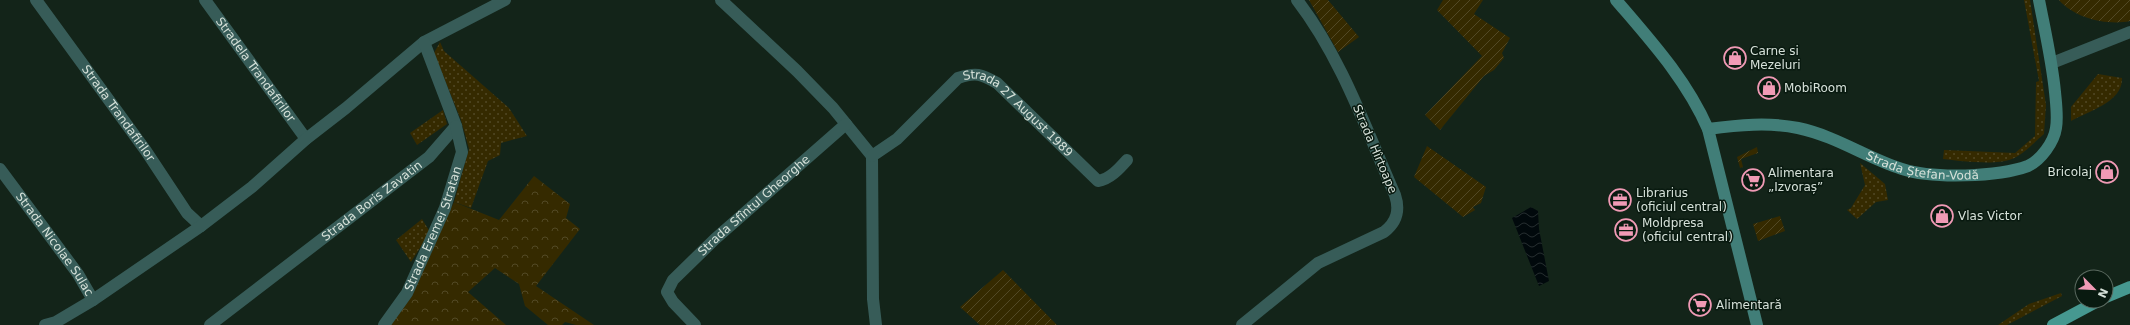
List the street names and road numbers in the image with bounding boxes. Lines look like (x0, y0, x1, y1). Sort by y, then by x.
street label: Stradela Trandafirilor (213, 14, 298, 125)
street label: Strada Trandafirilor (79, 62, 158, 164)
street label: Strada 27 August 1989 (961, 67, 1076, 160)
street label: Strada Hîrtoape (1350, 102, 1400, 196)
street label: Strada Ștefan-Vodă (1864, 148, 1979, 183)
street label: Strada Sfîntul Gheorghe (695, 152, 813, 259)
street label: Strada Boris Zavatin (319, 158, 425, 244)
street label: Strada Eremei Stratan (402, 164, 464, 293)
street label: Strada Nicolae Sulac (13, 190, 96, 299)

